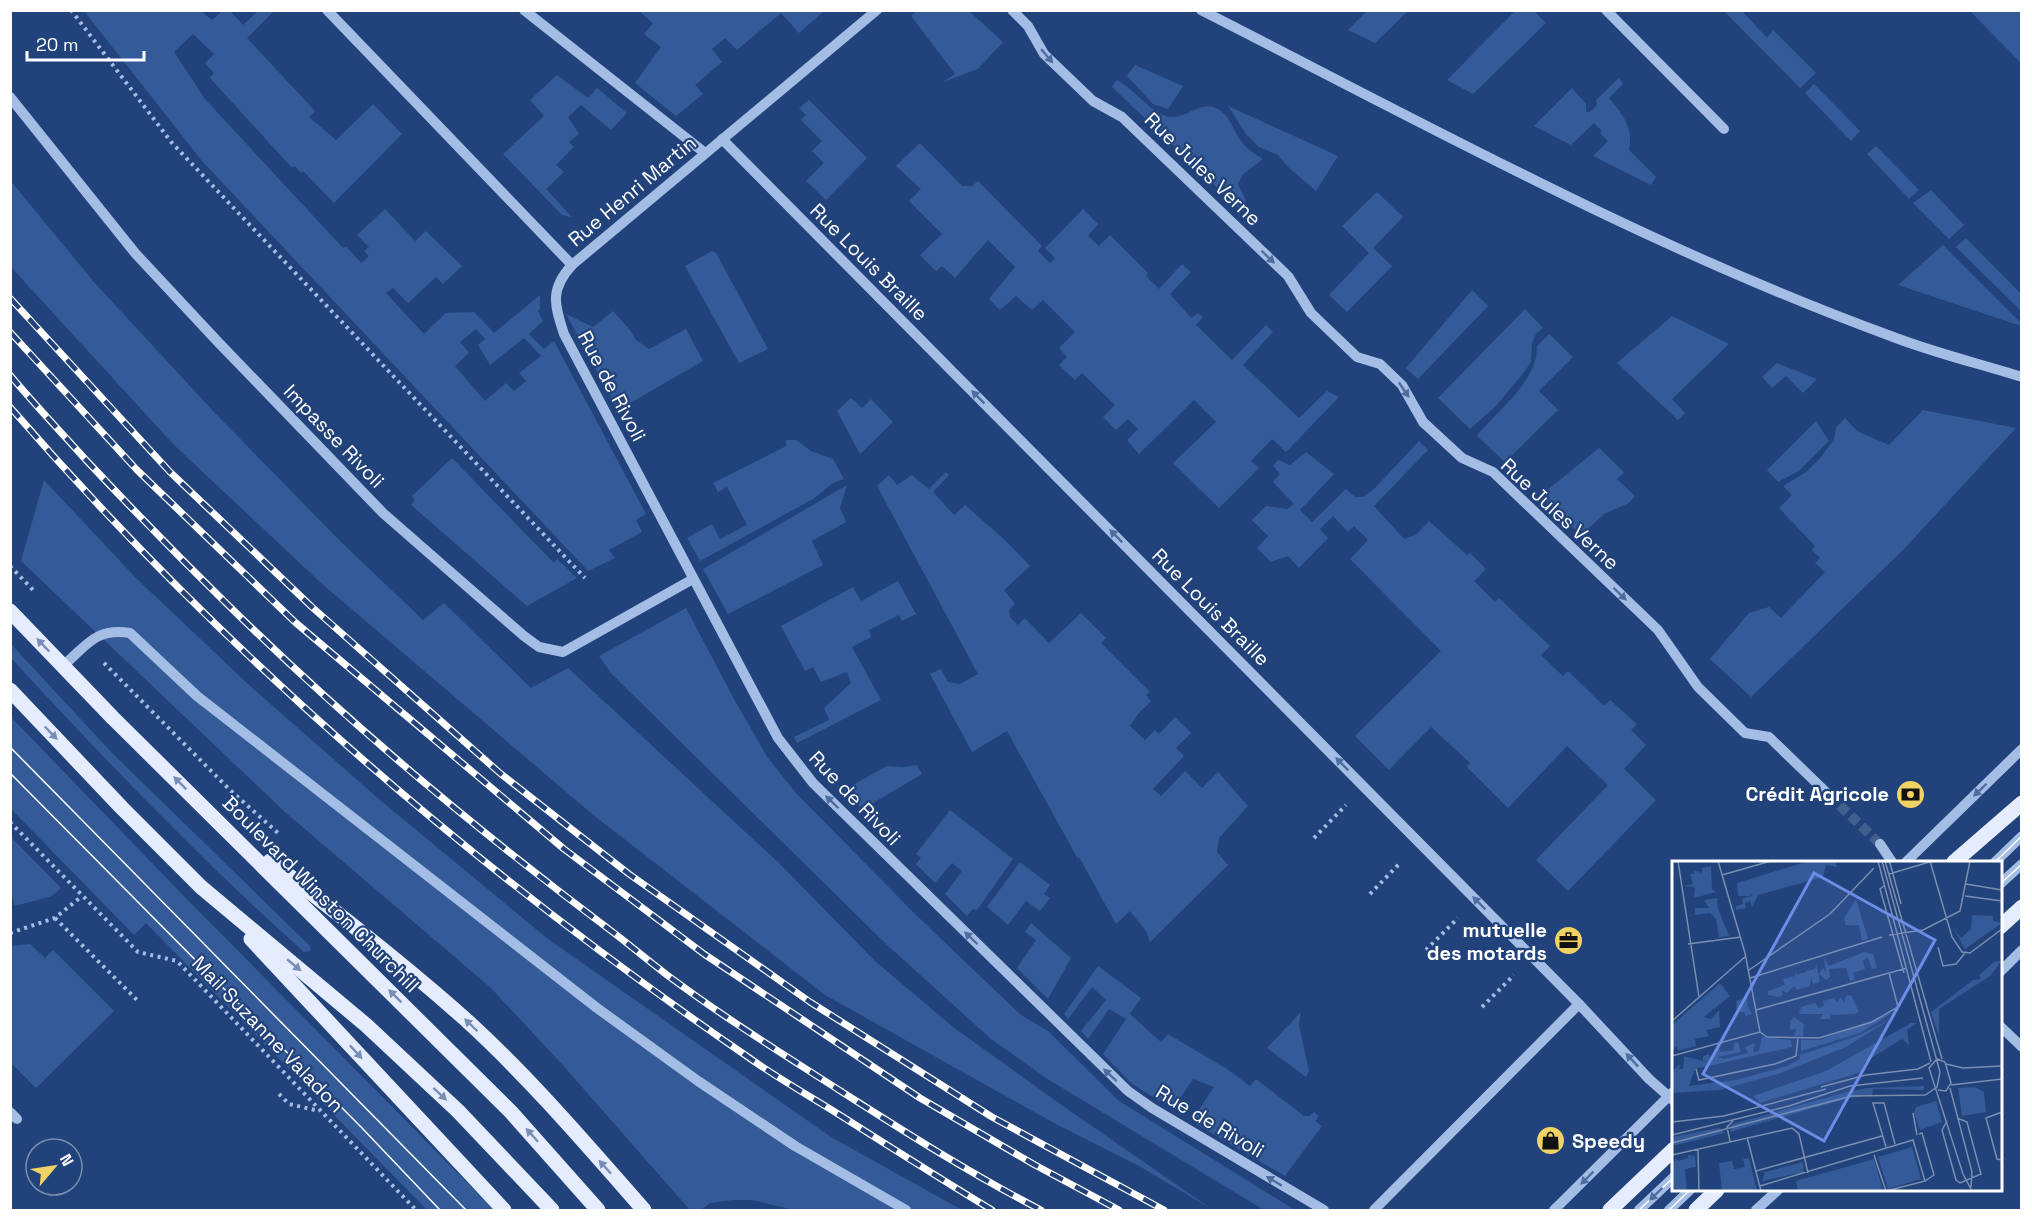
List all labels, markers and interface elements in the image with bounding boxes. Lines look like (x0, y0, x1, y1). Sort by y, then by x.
scale bar (27, 24, 144, 62)
text: 20 m (36, 33, 79, 56)
one-way arrow (1041, 48, 1054, 64)
street label: Rue Jules Verne (1139, 107, 1267, 231)
street label: Rue Henri Martin (563, 130, 701, 252)
street label: Rue Louis Braille (805, 198, 933, 326)
one-way arrow (1261, 250, 1276, 264)
street label: Rue de Rivoli (572, 326, 652, 446)
street label: Impasse Rivoli (278, 379, 390, 493)
one-way arrow (1399, 382, 1410, 399)
one-way arrow (972, 391, 986, 405)
street label: Rue Jules Verne (1495, 452, 1625, 576)
one-way arrow (1109, 529, 1123, 543)
street label: Rue Louis Braille (1147, 543, 1275, 671)
one-way arrow (1612, 587, 1627, 601)
one-way arrow (36, 638, 50, 652)
one-way arrow (43, 726, 57, 740)
street label: Rue de Rivoli (803, 745, 907, 851)
one-way arrow (1335, 757, 1349, 771)
one-way arrow (173, 776, 187, 791)
bank icon: Crédit Agricole (1894, 778, 1926, 810)
place label: Crédit Agricole (1745, 781, 1889, 807)
one-way arrow (1973, 782, 1987, 796)
street label: Boulevard Winston Churchill (217, 790, 425, 998)
one-way arrow (825, 795, 839, 809)
inset map (1672, 861, 2002, 1191)
one-way arrow (1472, 896, 1486, 910)
place label: mutuelle des motards (1427, 917, 1547, 966)
office icon: mutuelle des motards (1552, 925, 1584, 957)
one-way arrow (964, 932, 978, 946)
street label: Mail Suzanne Valadon (186, 950, 350, 1118)
one-way arrow (286, 958, 301, 971)
one-way arrow (388, 990, 402, 1004)
one-way arrow (463, 1018, 478, 1032)
one-way arrow (349, 1045, 363, 1059)
one-way arrow (1625, 1053, 1639, 1067)
one-way arrow (1103, 1069, 1118, 1082)
street label: Rue de Rivoli (1151, 1078, 1269, 1164)
one-way arrow (433, 1087, 448, 1101)
shop icon: Speedy (1535, 1125, 1567, 1157)
one-way arrow (526, 1128, 539, 1143)
place label: Speedy (1572, 1128, 1645, 1154)
north arrow (24, 1137, 84, 1197)
text: N (55, 1150, 78, 1170)
one-way arrow (598, 1159, 612, 1174)
one-way arrow (1581, 1170, 1595, 1184)
one-way arrow (1266, 1175, 1282, 1186)
one-way arrow (1650, 1186, 1664, 1200)

